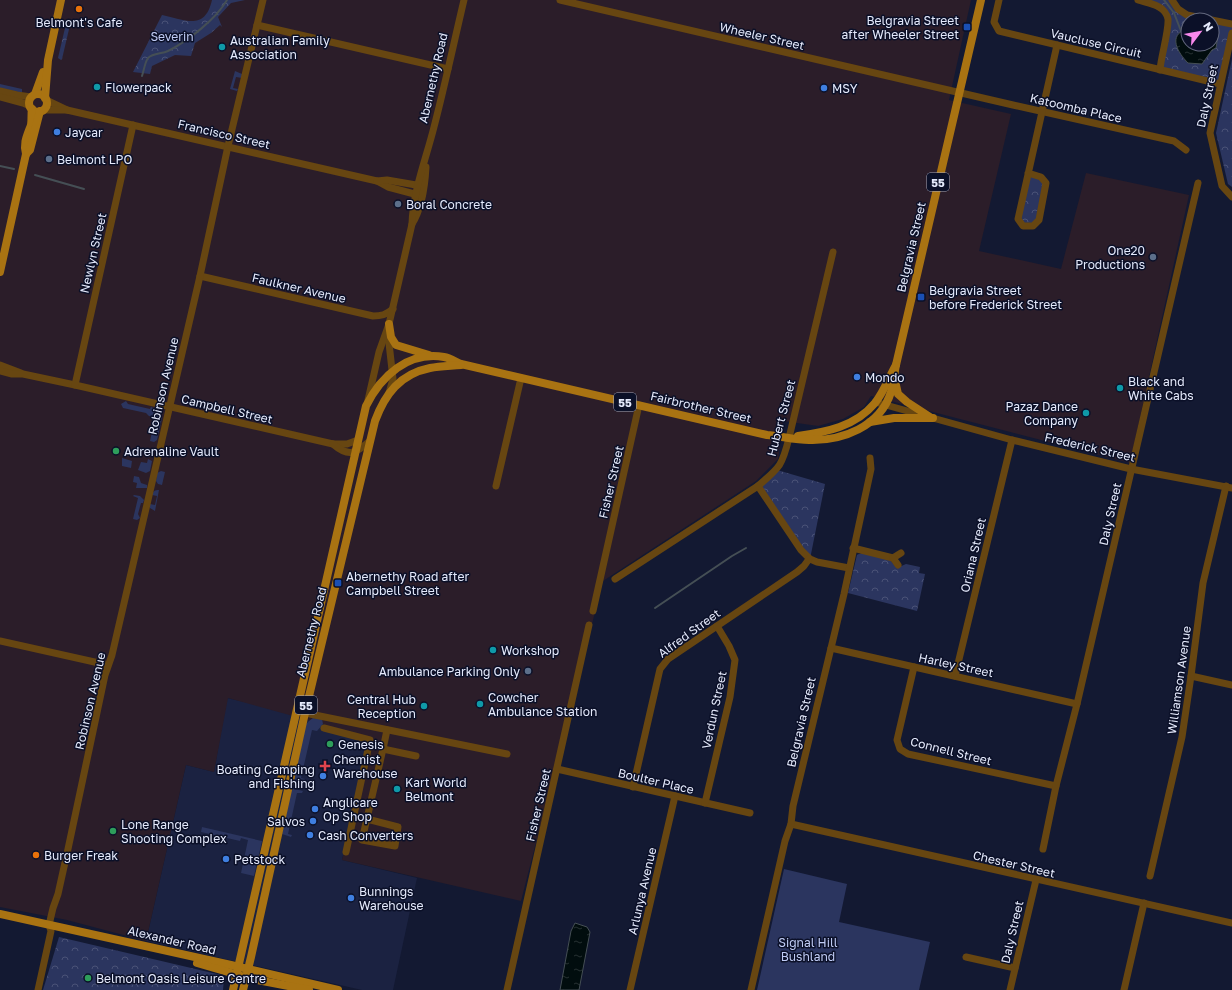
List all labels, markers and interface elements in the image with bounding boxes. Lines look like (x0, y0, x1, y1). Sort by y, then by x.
marker: Belmont's Cafe (74, 4, 84, 14)
north arrow (1180, 12, 1220, 52)
place label: Belgravia Street after Wheeler Street (842, 13, 959, 42)
place label: Belmont's Cafe (35, 15, 123, 30)
street label: Wheeler Street (718, 19, 806, 53)
text: N (1201, 19, 1217, 33)
marker: Belgravia Street after Wheeler Street (962, 22, 972, 32)
street label: Vaucluse Circuit (1049, 25, 1143, 61)
park label: Severin (150, 29, 194, 44)
street label: Abernethy Road (415, 31, 451, 125)
place label: Australian Family Association (230, 33, 330, 62)
marker: Australian Family Association (217, 42, 227, 52)
street label: Daly Street (1193, 63, 1221, 129)
place label: Flowerpack (105, 80, 172, 95)
place label: MSY (832, 81, 858, 96)
marker: Flowerpack (92, 82, 102, 92)
marker: MSY (819, 83, 829, 93)
street label: Katoomba Place (1029, 90, 1123, 126)
street label: Francisco Street (176, 116, 272, 152)
place label: Jaycar (65, 125, 103, 140)
marker: Jaycar (52, 127, 62, 137)
place label: Belmont LPO (57, 152, 132, 167)
marker: Belmont LPO (44, 154, 54, 164)
road number: 55 (927, 173, 949, 191)
place label: Boral Concrete (406, 197, 492, 212)
marker: Boral Concrete (393, 199, 403, 209)
street label: Belgravia Street (893, 200, 929, 294)
street label: Newlyn Street (76, 211, 110, 295)
place label: One20 Productions (1075, 243, 1145, 272)
marker: One20 Productions (1148, 252, 1158, 262)
street label: Faulkner Avenue (251, 270, 347, 306)
place label: Belgravia Street before Frederick Street (929, 283, 1062, 312)
marker: Belgravia Street before Frederick Street (916, 292, 926, 302)
street label: Robinson Avenue (144, 336, 182, 436)
place label: Mondo (865, 370, 904, 385)
marker: Mondo (852, 372, 862, 382)
place label: Black and White Cabs (1128, 374, 1194, 403)
street label: Hubert Street (764, 378, 799, 458)
marker: Black and White Cabs (1115, 383, 1125, 393)
street label: Fairbrother Street (649, 388, 753, 426)
street label: Campbell Street (180, 391, 274, 427)
road number: 55 (614, 393, 636, 411)
place label: Pazaz Dance Company (1005, 399, 1078, 428)
marker: Pazaz Dance Company (1081, 408, 1091, 418)
street label: Frederick Street (1043, 429, 1137, 465)
place label: Adrenaline Vault (124, 444, 219, 459)
street label: Fisher Street (595, 444, 627, 520)
marker: Adrenaline Vault (111, 446, 121, 456)
street label: Daly Street (1095, 481, 1125, 547)
street label: Oriana Street (957, 516, 989, 594)
place label: Abernethy Road after Campbell Street (346, 569, 470, 598)
marker: Abernethy Road after Campbell Street (333, 578, 343, 588)
street label: Abernethy Road (293, 585, 329, 679)
street label: Alfred Street (655, 605, 723, 661)
street label: Williamson Avenue (1164, 625, 1194, 735)
place label: Workshop (501, 643, 559, 658)
marker: Workshop (488, 645, 498, 655)
street label: Harley Street (917, 650, 995, 680)
street label: Robinson Avenue (71, 651, 109, 751)
place label: Ambulance Parking Only (379, 664, 520, 679)
marker: Ambulance Parking Only (523, 666, 533, 676)
street label: Verdun Street (698, 669, 730, 750)
street label: Belgravia Street (783, 675, 819, 769)
place label: Cowcher Ambulance Station (488, 690, 597, 719)
place label: Central Hub Reception (347, 692, 416, 721)
road number: 55 (295, 696, 317, 714)
marker: Cowcher Ambulance Station (475, 699, 485, 709)
marker: Central Hub Reception (419, 701, 429, 711)
street label: Connell Street (909, 734, 993, 768)
place label: Genesis (338, 737, 384, 752)
marker: Genesis (325, 739, 335, 749)
place label: Chemist Warehouse (333, 752, 398, 781)
marker: Chemist Warehouse (320, 761, 330, 771)
place label: Boating Camping and Fishing (216, 762, 315, 791)
street label: Boulter Place (617, 765, 695, 797)
street label: Fisher Street (522, 767, 554, 843)
marker: Boating Camping and Fishing (318, 771, 328, 781)
place label: Kart World Belmont (405, 775, 467, 804)
marker: Kart World Belmont (392, 784, 402, 794)
place label: Anglicare Op Shop (323, 795, 378, 824)
marker: Anglicare Op Shop (310, 804, 320, 814)
place label: Salvos (267, 814, 305, 829)
marker: Salvos (308, 816, 318, 826)
place label: Lone Range Shooting Complex (121, 817, 227, 846)
marker: Lone Range Shooting Complex (108, 826, 118, 836)
place label: Cash Converters (318, 828, 413, 843)
marker: Cash Converters (305, 830, 315, 840)
street label: Arlunya Avenue (625, 846, 659, 936)
street label: Chester Street (971, 847, 1057, 881)
place label: Burger Freak (44, 848, 118, 863)
marker: Burger Freak (31, 850, 41, 860)
place label: Petstock (234, 852, 285, 867)
marker: Petstock (221, 854, 231, 864)
place label: Bunnings Warehouse (359, 884, 424, 913)
marker: Bunnings Warehouse (346, 893, 356, 903)
street label: Daly Street (997, 899, 1027, 965)
street label: Alexander Road (126, 923, 218, 957)
park label: Signal Hill Bushland (778, 935, 838, 964)
place label: Belmont Oasis Leisure Centre (96, 971, 266, 986)
marker: Belmont Oasis Leisure Centre (83, 973, 93, 983)

